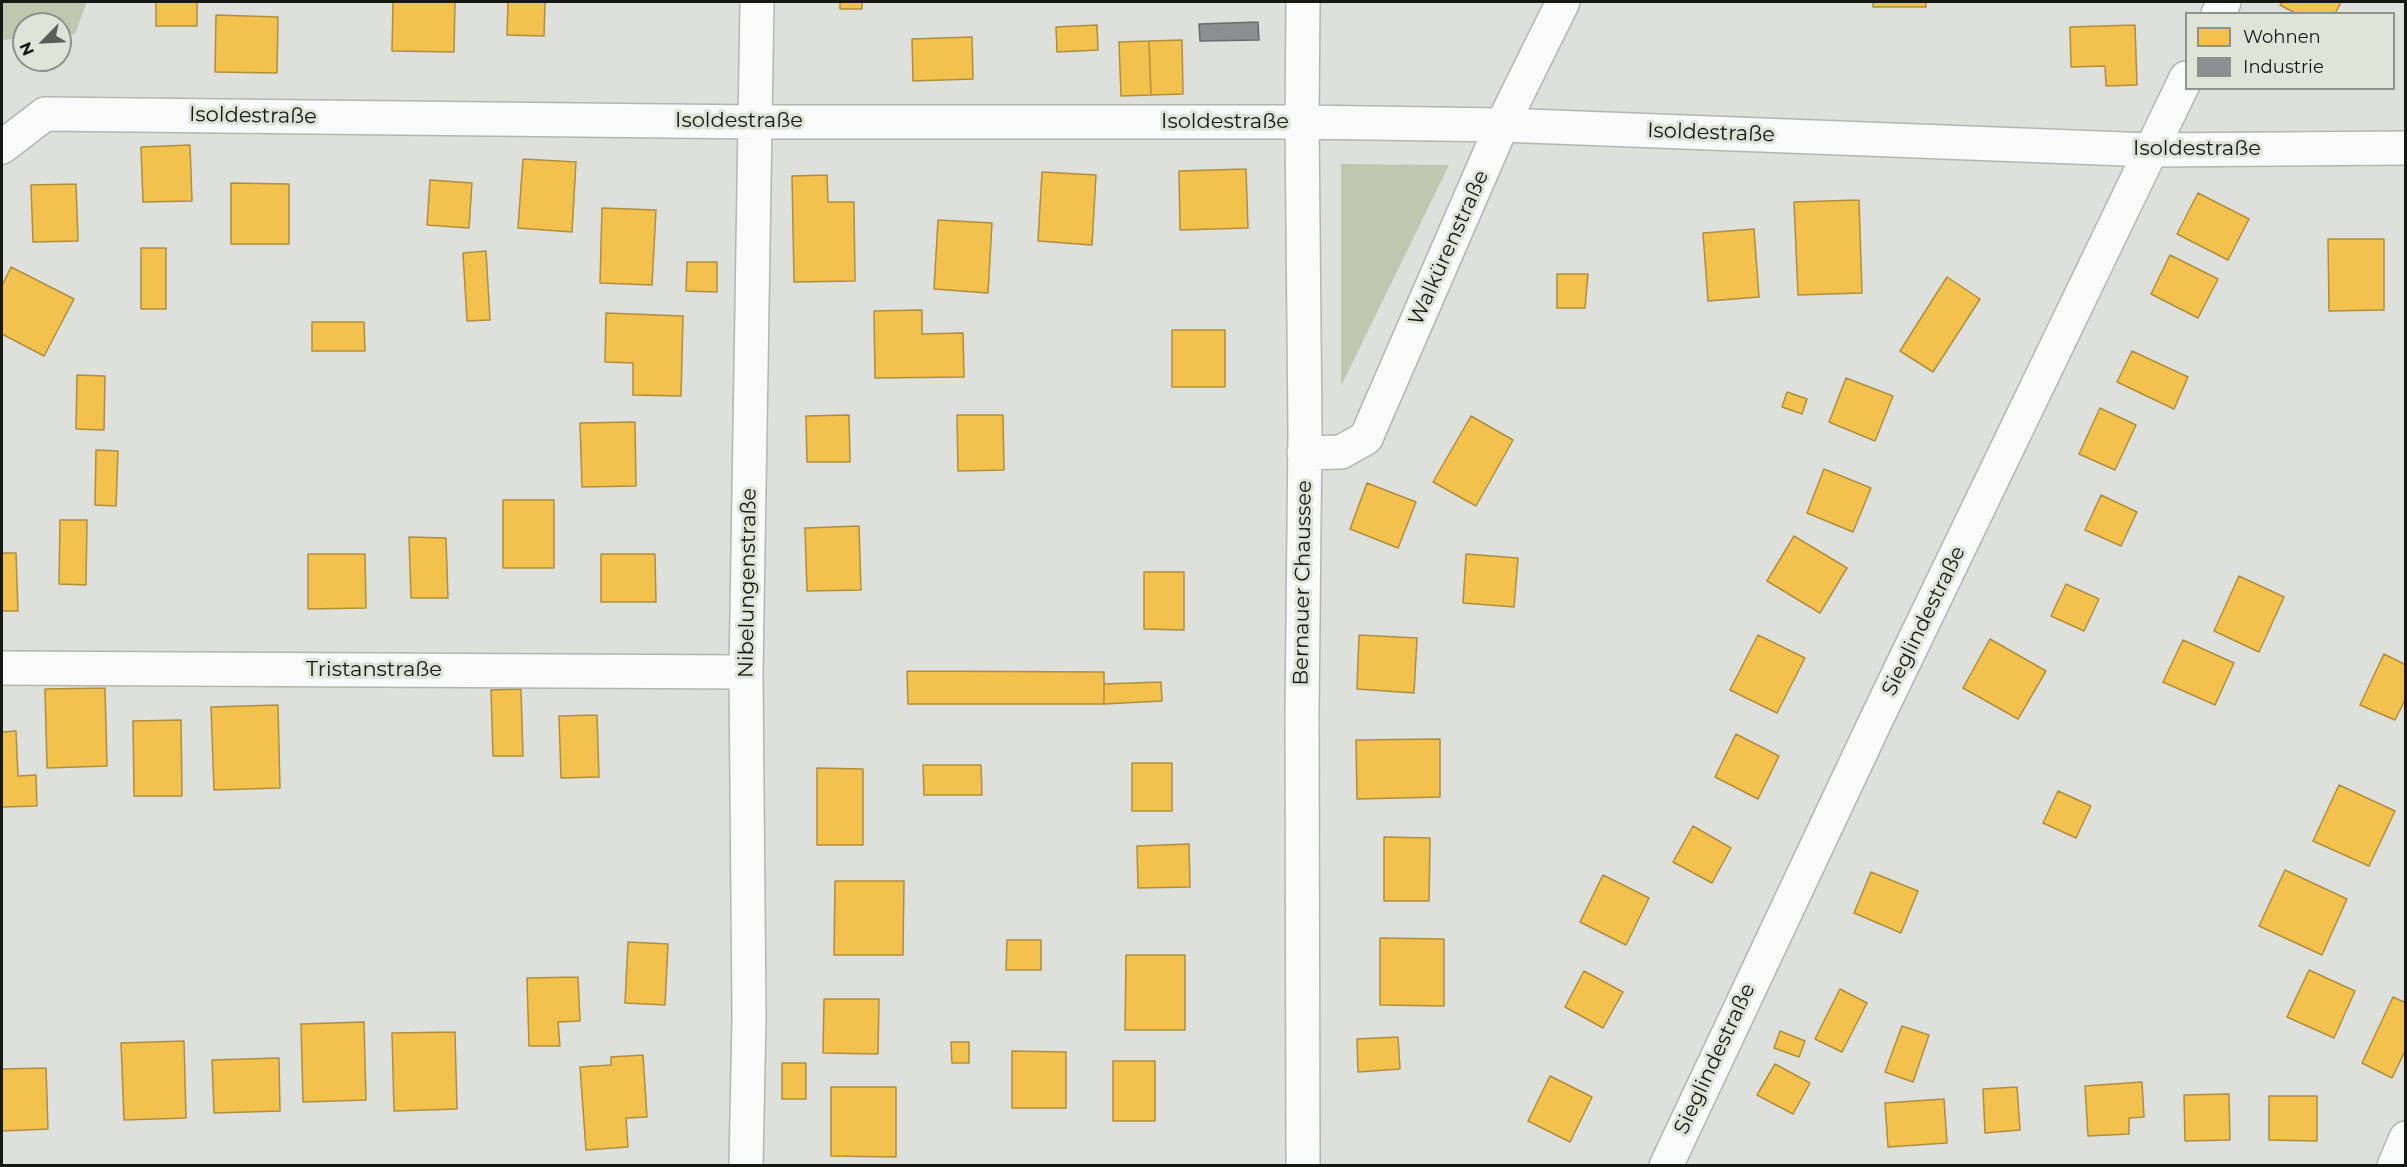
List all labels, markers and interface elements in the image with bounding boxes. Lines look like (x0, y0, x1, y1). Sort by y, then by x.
north arrow (12, 12, 72, 72)
legend (2185, 12, 2395, 90)
text: Wohnen (2243, 26, 2321, 48)
text: N (16, 39, 38, 58)
text: Industrie (2243, 56, 2324, 78)
street label: Isoldestraße (189, 102, 317, 130)
street label: Isoldestraße (675, 108, 803, 134)
street label: Isoldestraße (1161, 109, 1289, 135)
street label: Isoldestraße (1647, 118, 1775, 148)
street label: Isoldestraße (2133, 136, 2261, 162)
street label: Walkürenstraße (1403, 167, 1495, 329)
street label: Bernauer Chaussee (1289, 480, 1317, 686)
street label: Nibelungenstraße (734, 488, 762, 678)
street label: Sieglindestraße (1877, 542, 1971, 700)
street label: Tristanstraße (306, 657, 442, 683)
street label: Sieglindestraße (1669, 980, 1761, 1138)

